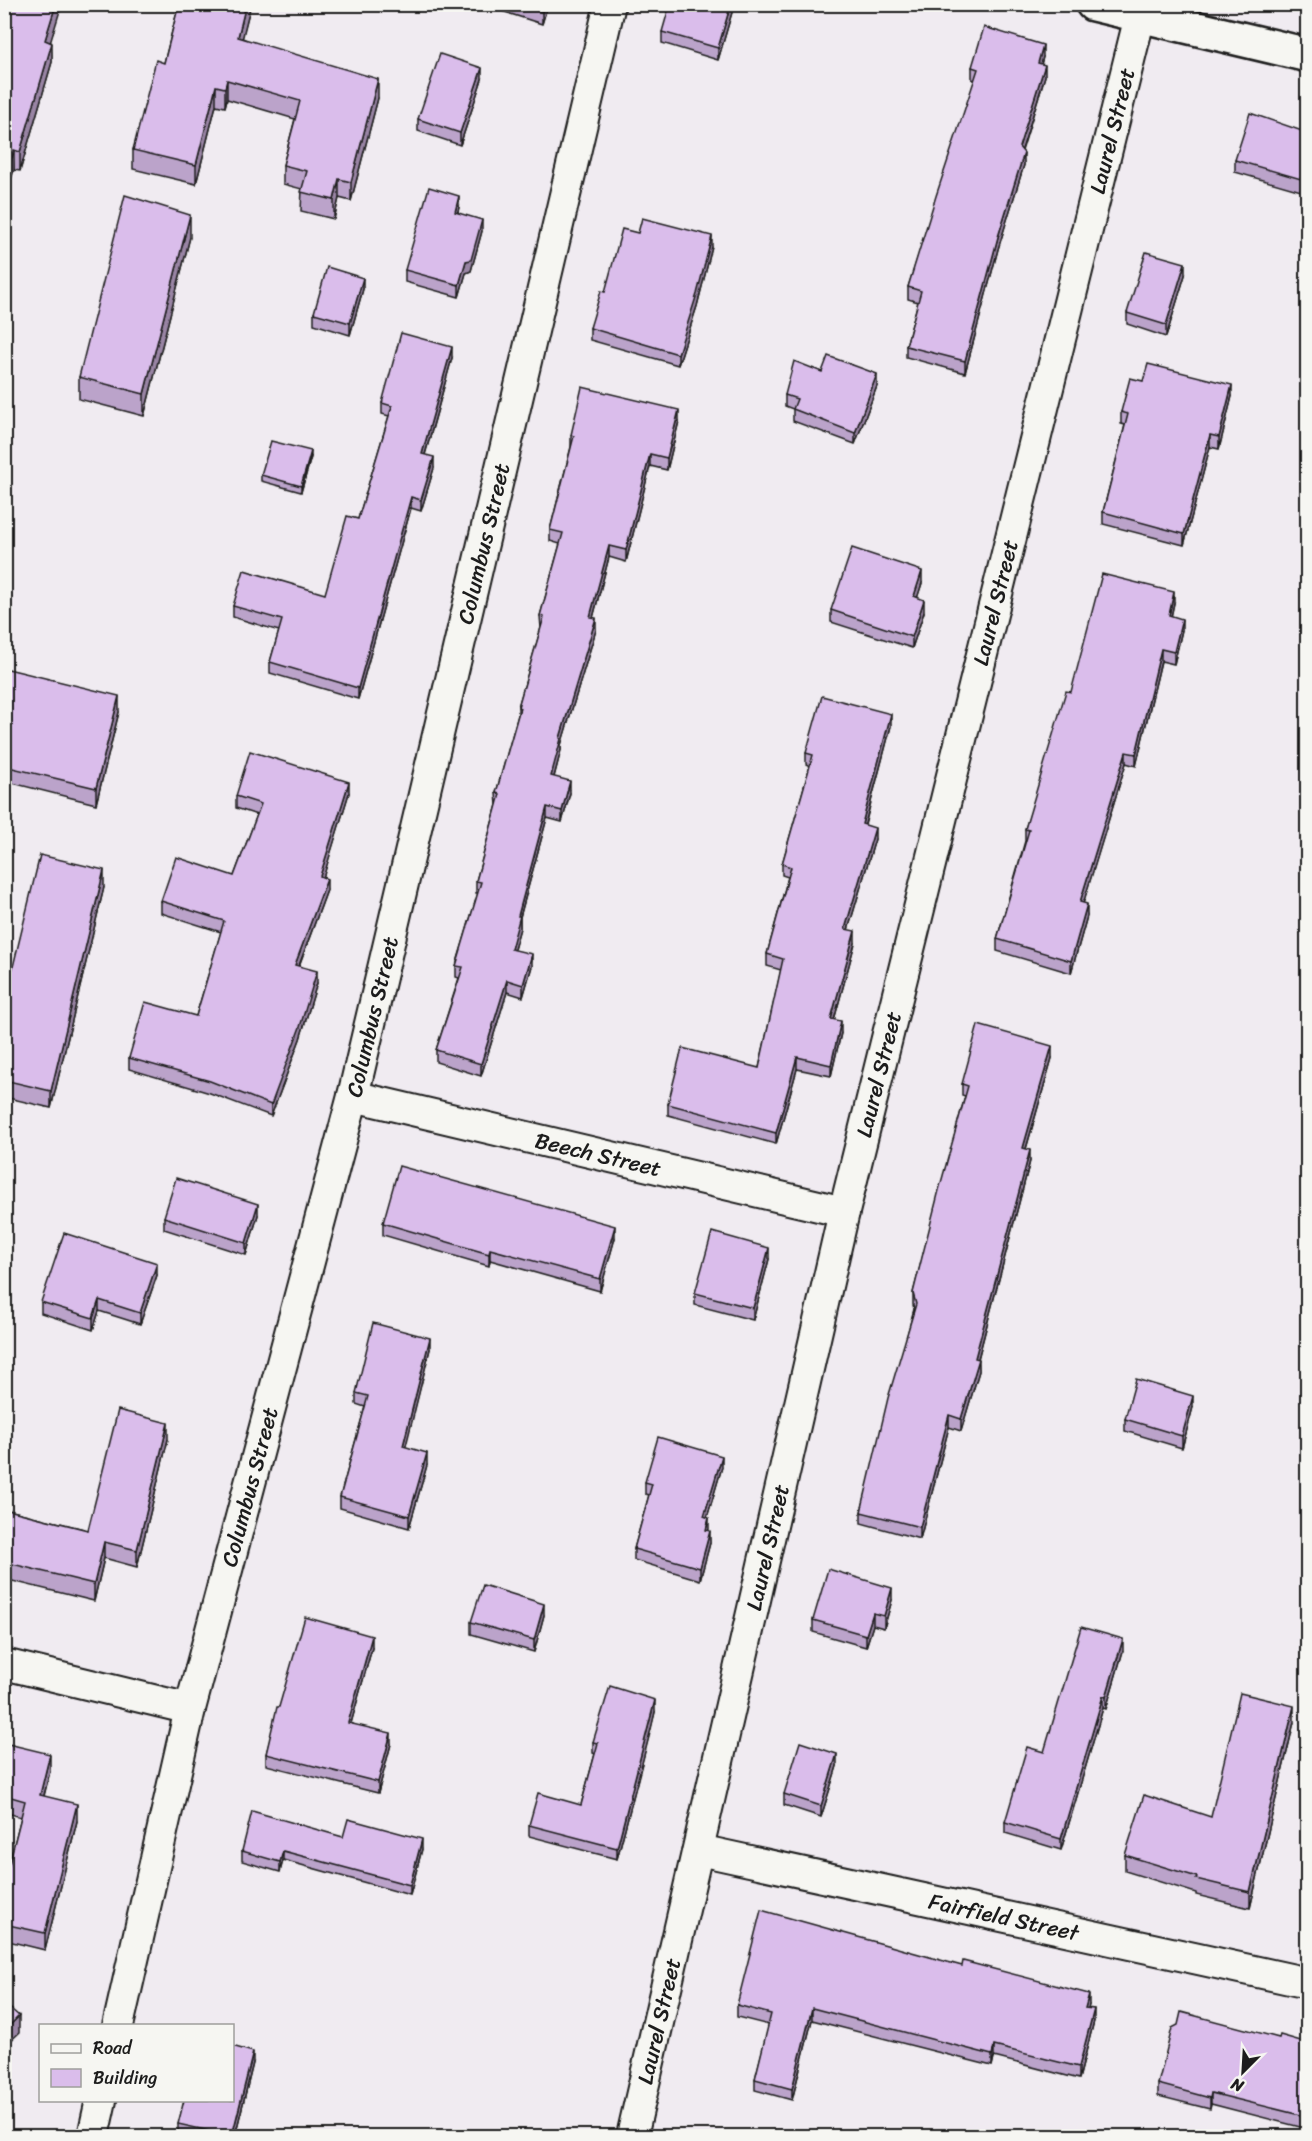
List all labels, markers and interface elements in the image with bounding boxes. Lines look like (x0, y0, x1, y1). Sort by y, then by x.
street label: Laurel Street (1077, 63, 1146, 198)
street label: Columbus Street (445, 459, 521, 628)
street label: Laurel Street (960, 535, 1029, 670)
street label: Columbus Street (334, 932, 410, 1101)
street label: Laurel Street (844, 1007, 913, 1141)
street label: Beech Street (531, 1120, 666, 1188)
street label: Columbus Street (209, 1402, 289, 1571)
street label: Laurel Street (734, 1480, 801, 1614)
street label: Fairfield Street (925, 1881, 1084, 1952)
street label: Laurel Street (625, 1954, 692, 2088)
legend (39, 2024, 234, 2102)
text: Road (93, 2032, 133, 2064)
north arrow (1213, 2042, 1273, 2102)
text: Building (93, 2062, 157, 2094)
text: N (1225, 2069, 1249, 2101)

